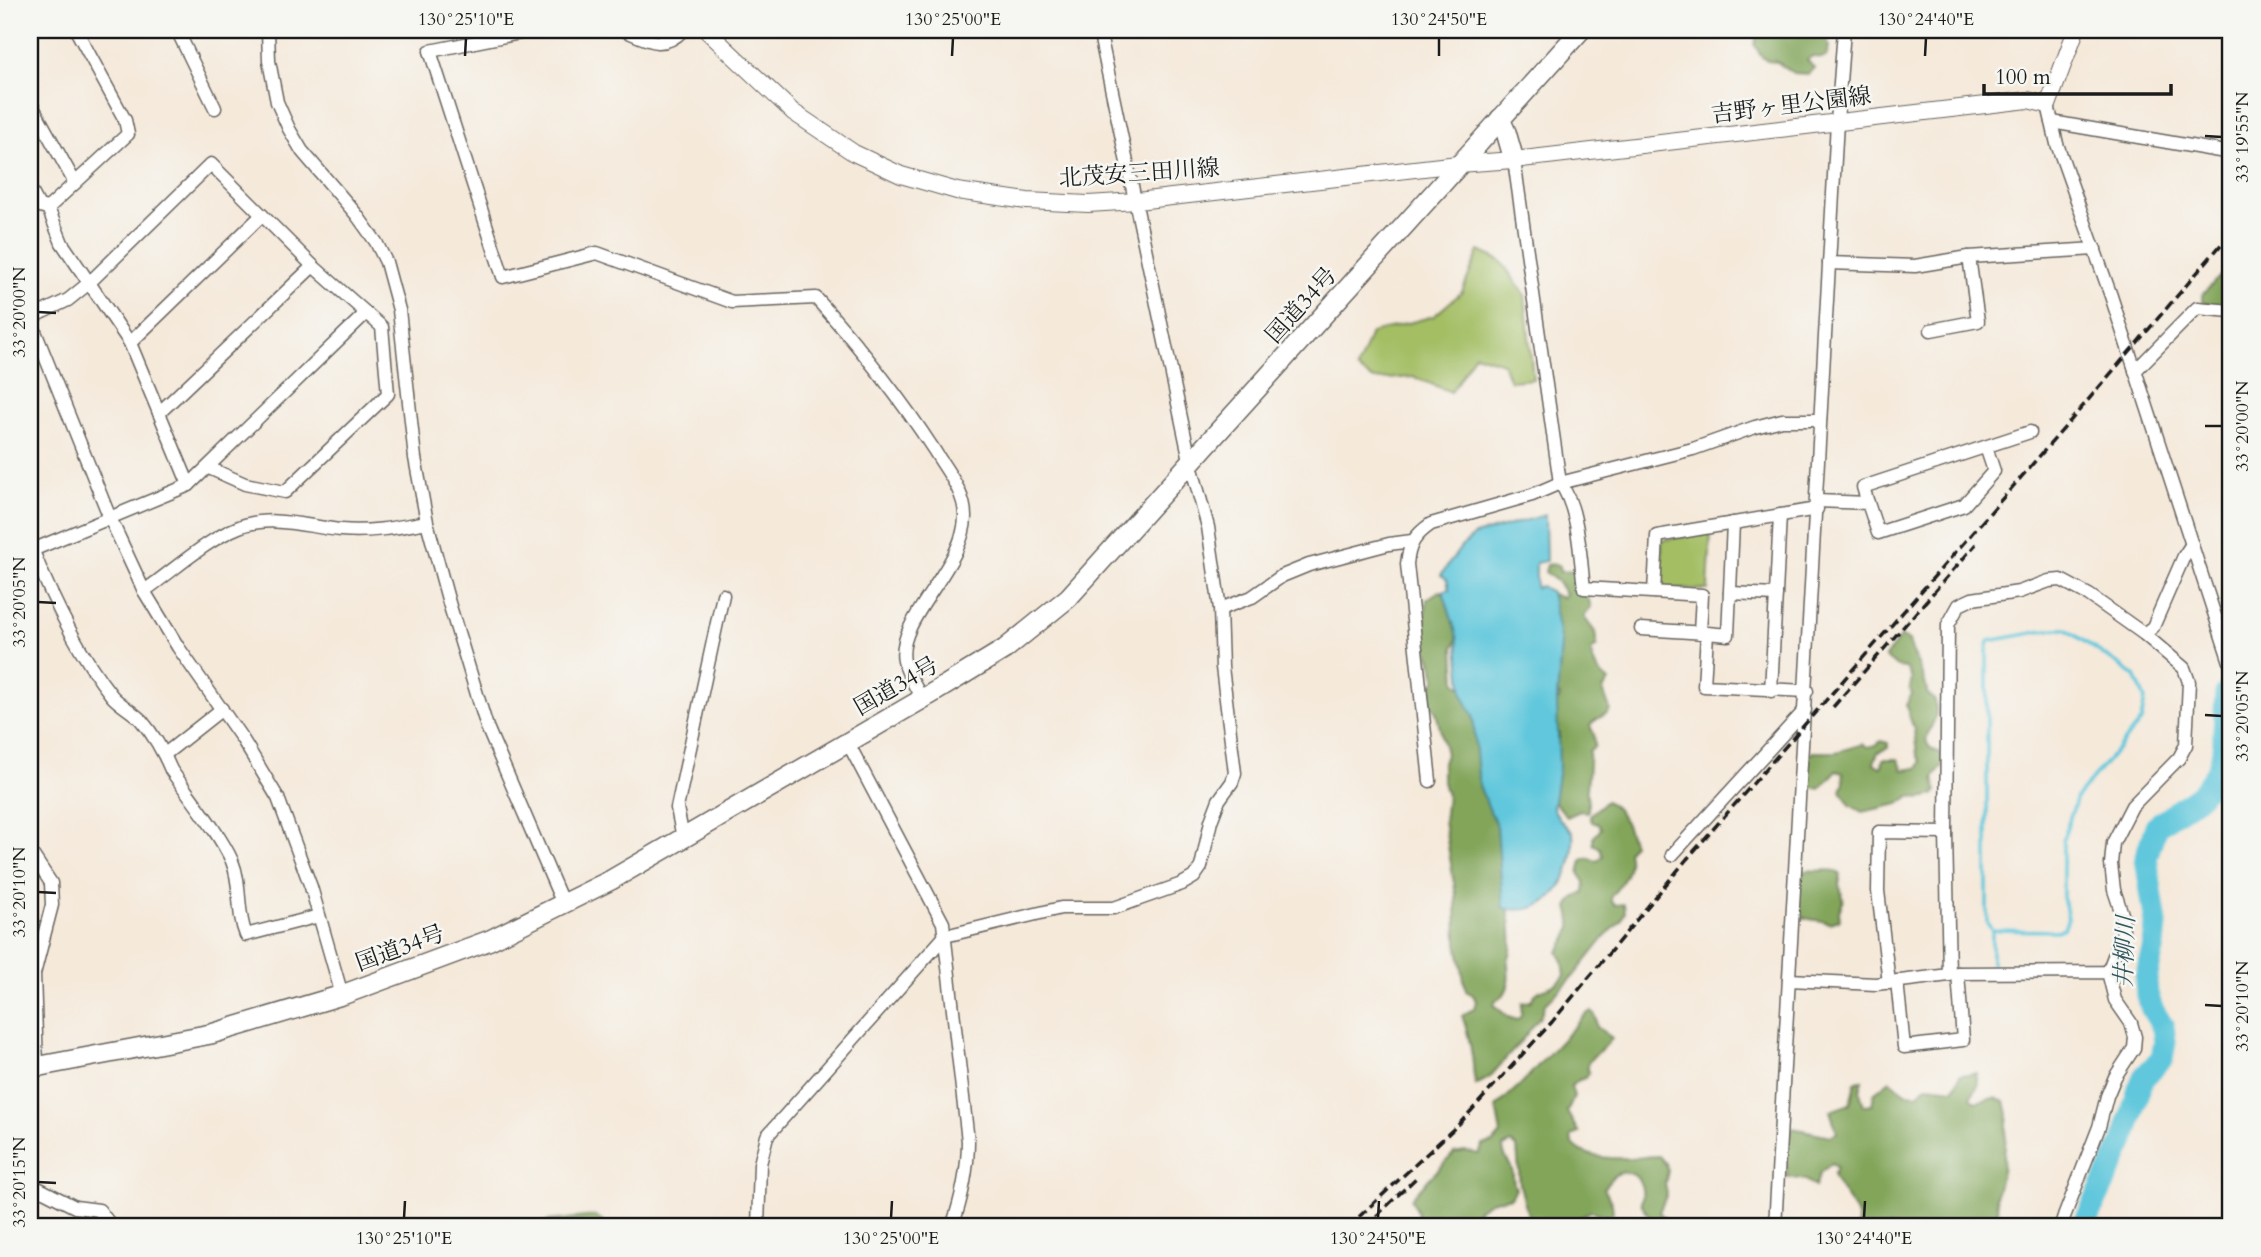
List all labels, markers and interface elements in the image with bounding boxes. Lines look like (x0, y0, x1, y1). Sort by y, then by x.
text: 130°25'10"E (418, 7, 514, 32)
text: 130°25'00"E (905, 7, 1001, 32)
text: 130°24'50"E (1391, 7, 1487, 32)
text: 130°24'40"E (1878, 7, 1974, 32)
scale bar (1984, 52, 2172, 96)
text: 100 m (1995, 63, 2051, 92)
street label: 吉野ヶ里公園線 (1709, 80, 1873, 130)
text: 33°19'55"N (2230, 91, 2255, 183)
street label: 北茂安三田川線 (1058, 152, 1220, 194)
street label: 国道34号 (1259, 260, 1343, 350)
text: 33°20'00"N (7, 266, 32, 358)
text: 33°20'00"N (2230, 380, 2255, 472)
text: 33°20'05"N (7, 556, 32, 648)
street label: 国道34号 (848, 649, 944, 723)
text: 33°20'05"N (2230, 670, 2255, 762)
text: 33°20'10"N (7, 846, 32, 938)
water label: 井柳川 (2107, 912, 2143, 989)
street label: 国道34号 (351, 918, 449, 978)
text: 33°20'10"N (2230, 960, 2255, 1052)
text: 33°20'15"N (7, 1136, 32, 1228)
text: 130°25'10"E (356, 1226, 452, 1251)
text: 130°25'00"E (843, 1226, 939, 1251)
text: 130°24'50"E (1330, 1226, 1426, 1251)
text: 130°24'40"E (1816, 1226, 1912, 1251)

